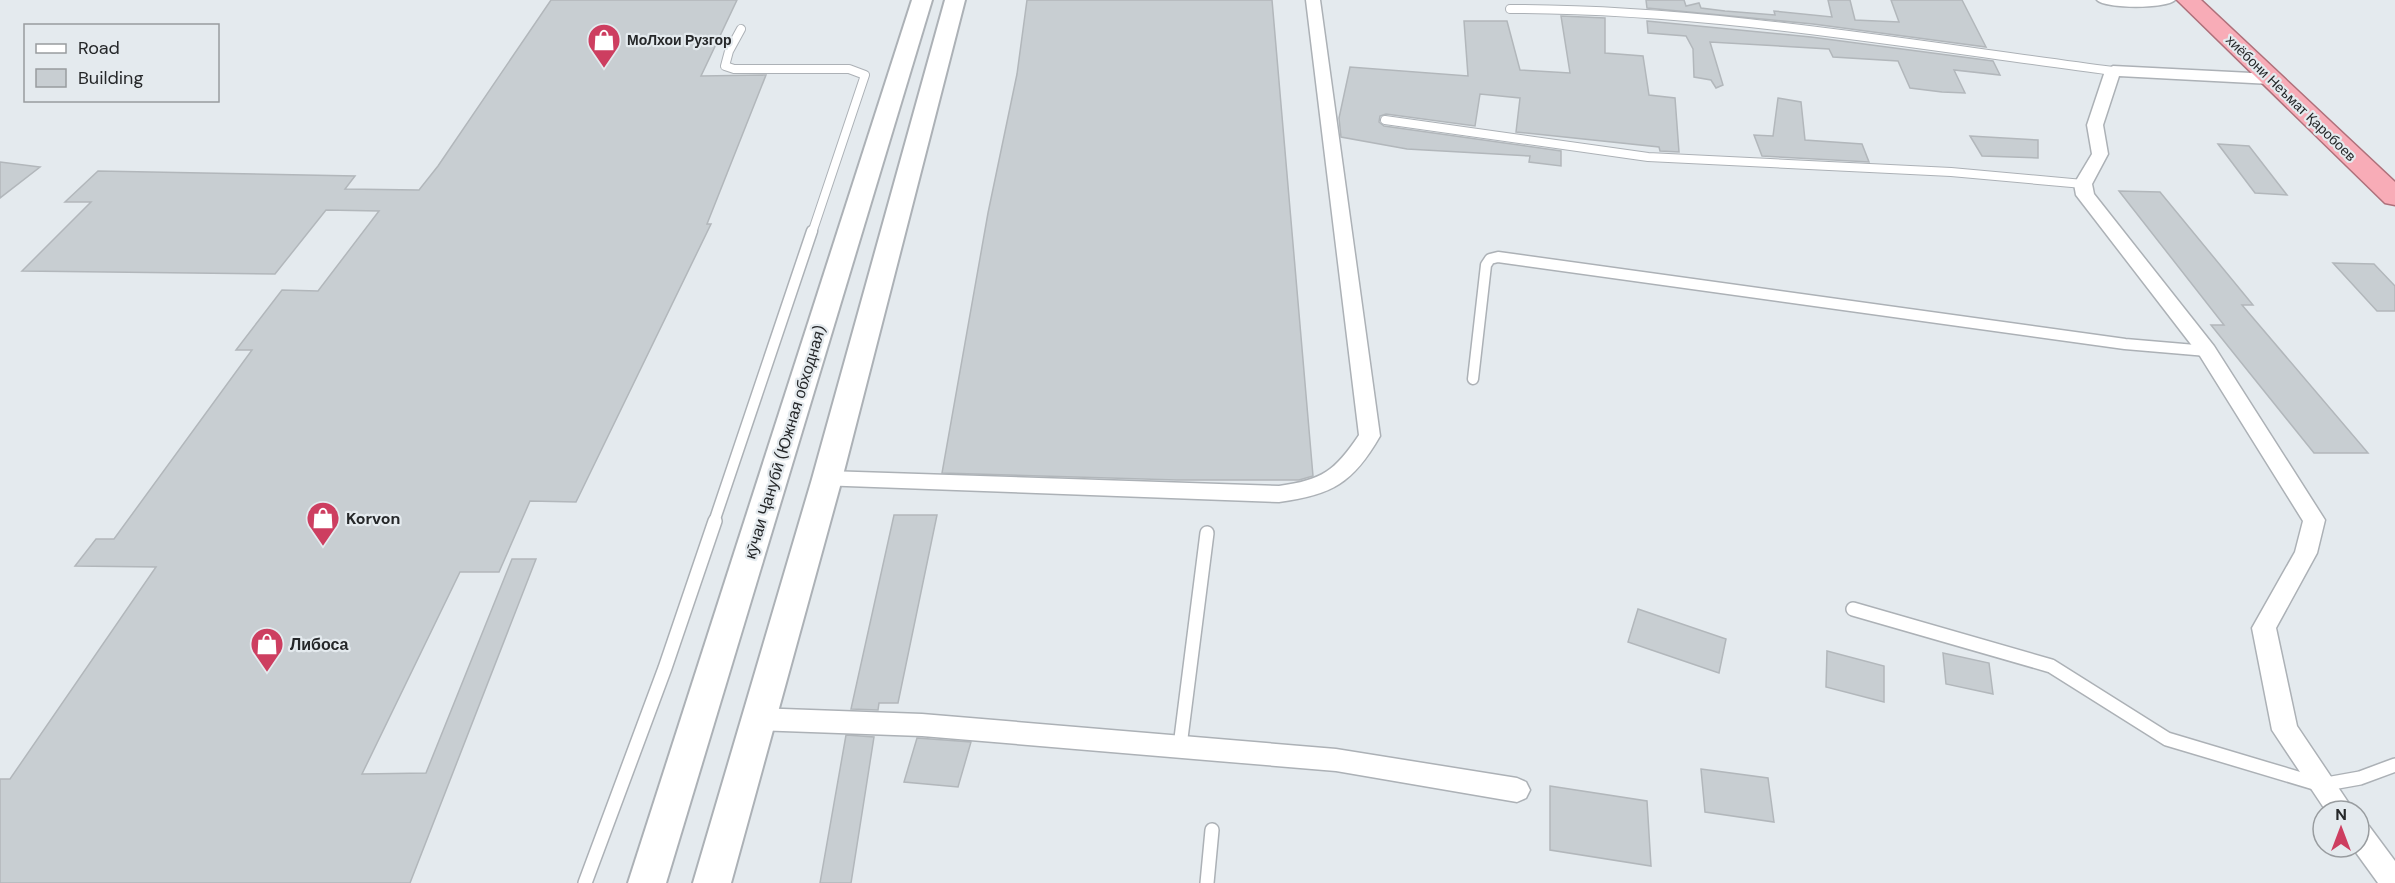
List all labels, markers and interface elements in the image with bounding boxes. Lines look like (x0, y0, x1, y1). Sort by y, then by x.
shop icon: МоЛхои Рузгор (586, 22, 622, 69)
legend (24, 24, 219, 102)
place label: МоЛхои Рузгор (627, 31, 732, 49)
street label: хиёбони Неъмат Қаробоев (2222, 31, 2360, 165)
text: Road (78, 36, 120, 60)
text: Building (78, 66, 143, 90)
street label: кӯчаи Ҷанубӣ (Южная обходная) (739, 322, 831, 561)
shop icon: Korvon (305, 500, 341, 547)
place label: Korvon (346, 508, 400, 529)
shop icon: Либоса (249, 626, 285, 673)
place label: Либоса (290, 634, 349, 655)
north arrow (2311, 799, 2371, 859)
text: N (2335, 804, 2347, 825)

